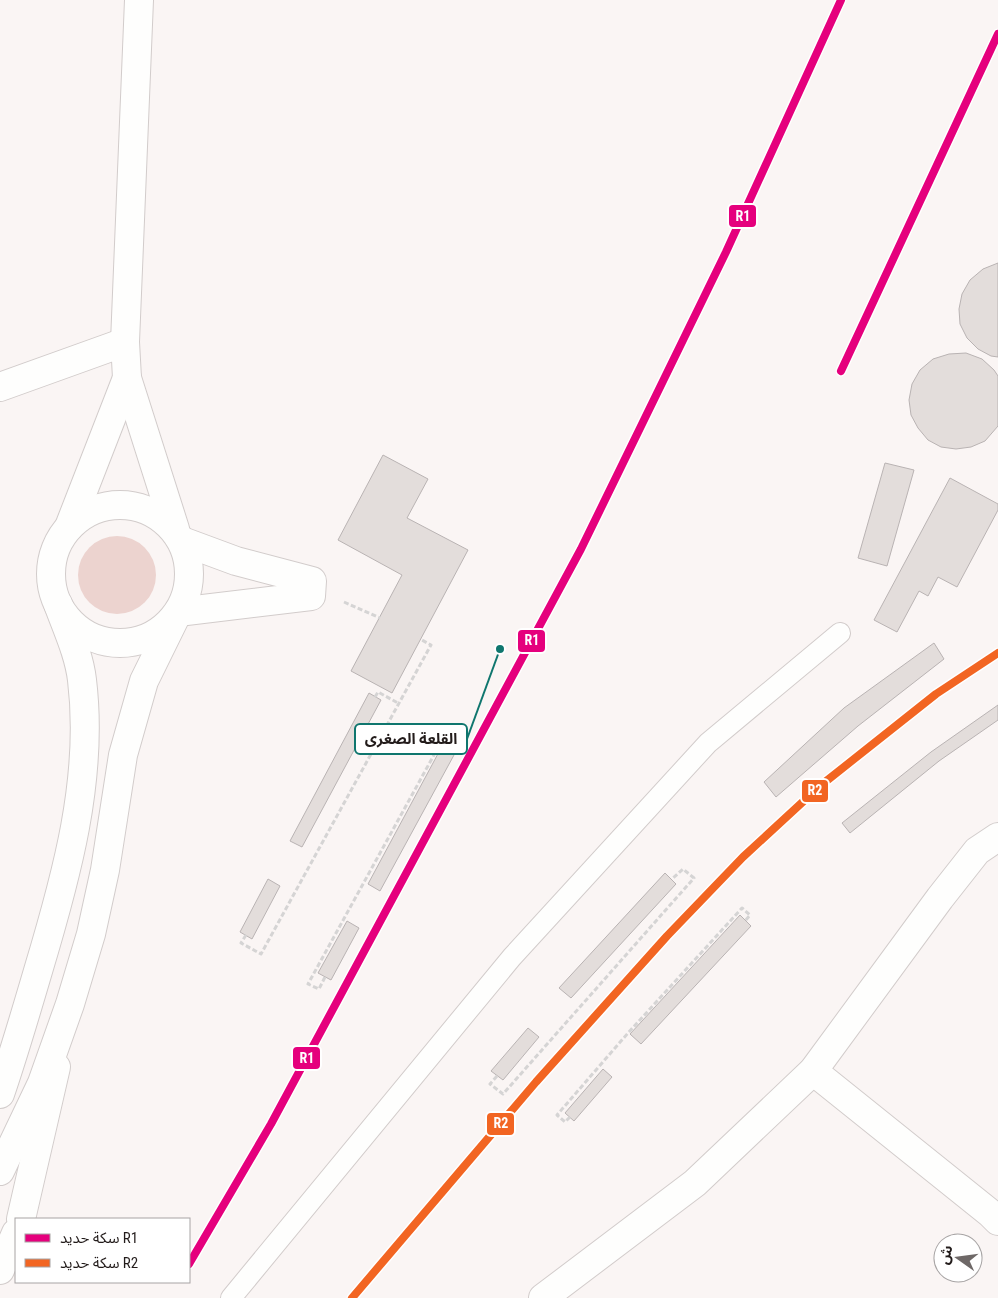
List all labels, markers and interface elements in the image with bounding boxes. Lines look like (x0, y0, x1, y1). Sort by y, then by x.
line badge: R1 (728, 204, 757, 228)
text: R1 (736, 208, 750, 224)
line badge: R1 (517, 629, 546, 653)
text: R1 (525, 632, 539, 648)
callout: القلعة الصغرى (355, 724, 467, 754)
text: القلعة الصغرى (365, 730, 457, 748)
line badge: R2 (801, 779, 829, 803)
text: R2 (808, 782, 822, 798)
line badge: R1 (292, 1046, 321, 1070)
text: R1 (300, 1050, 314, 1066)
line badge: R2 (486, 1112, 515, 1136)
text: R2 (494, 1115, 508, 1131)
legend (15, 1218, 190, 1283)
text: سكة حديد R1 (60, 1229, 138, 1247)
north arrow (933, 1233, 983, 1283)
text: ش (935, 1244, 955, 1266)
text: سكة حديد R2 (60, 1254, 138, 1272)

